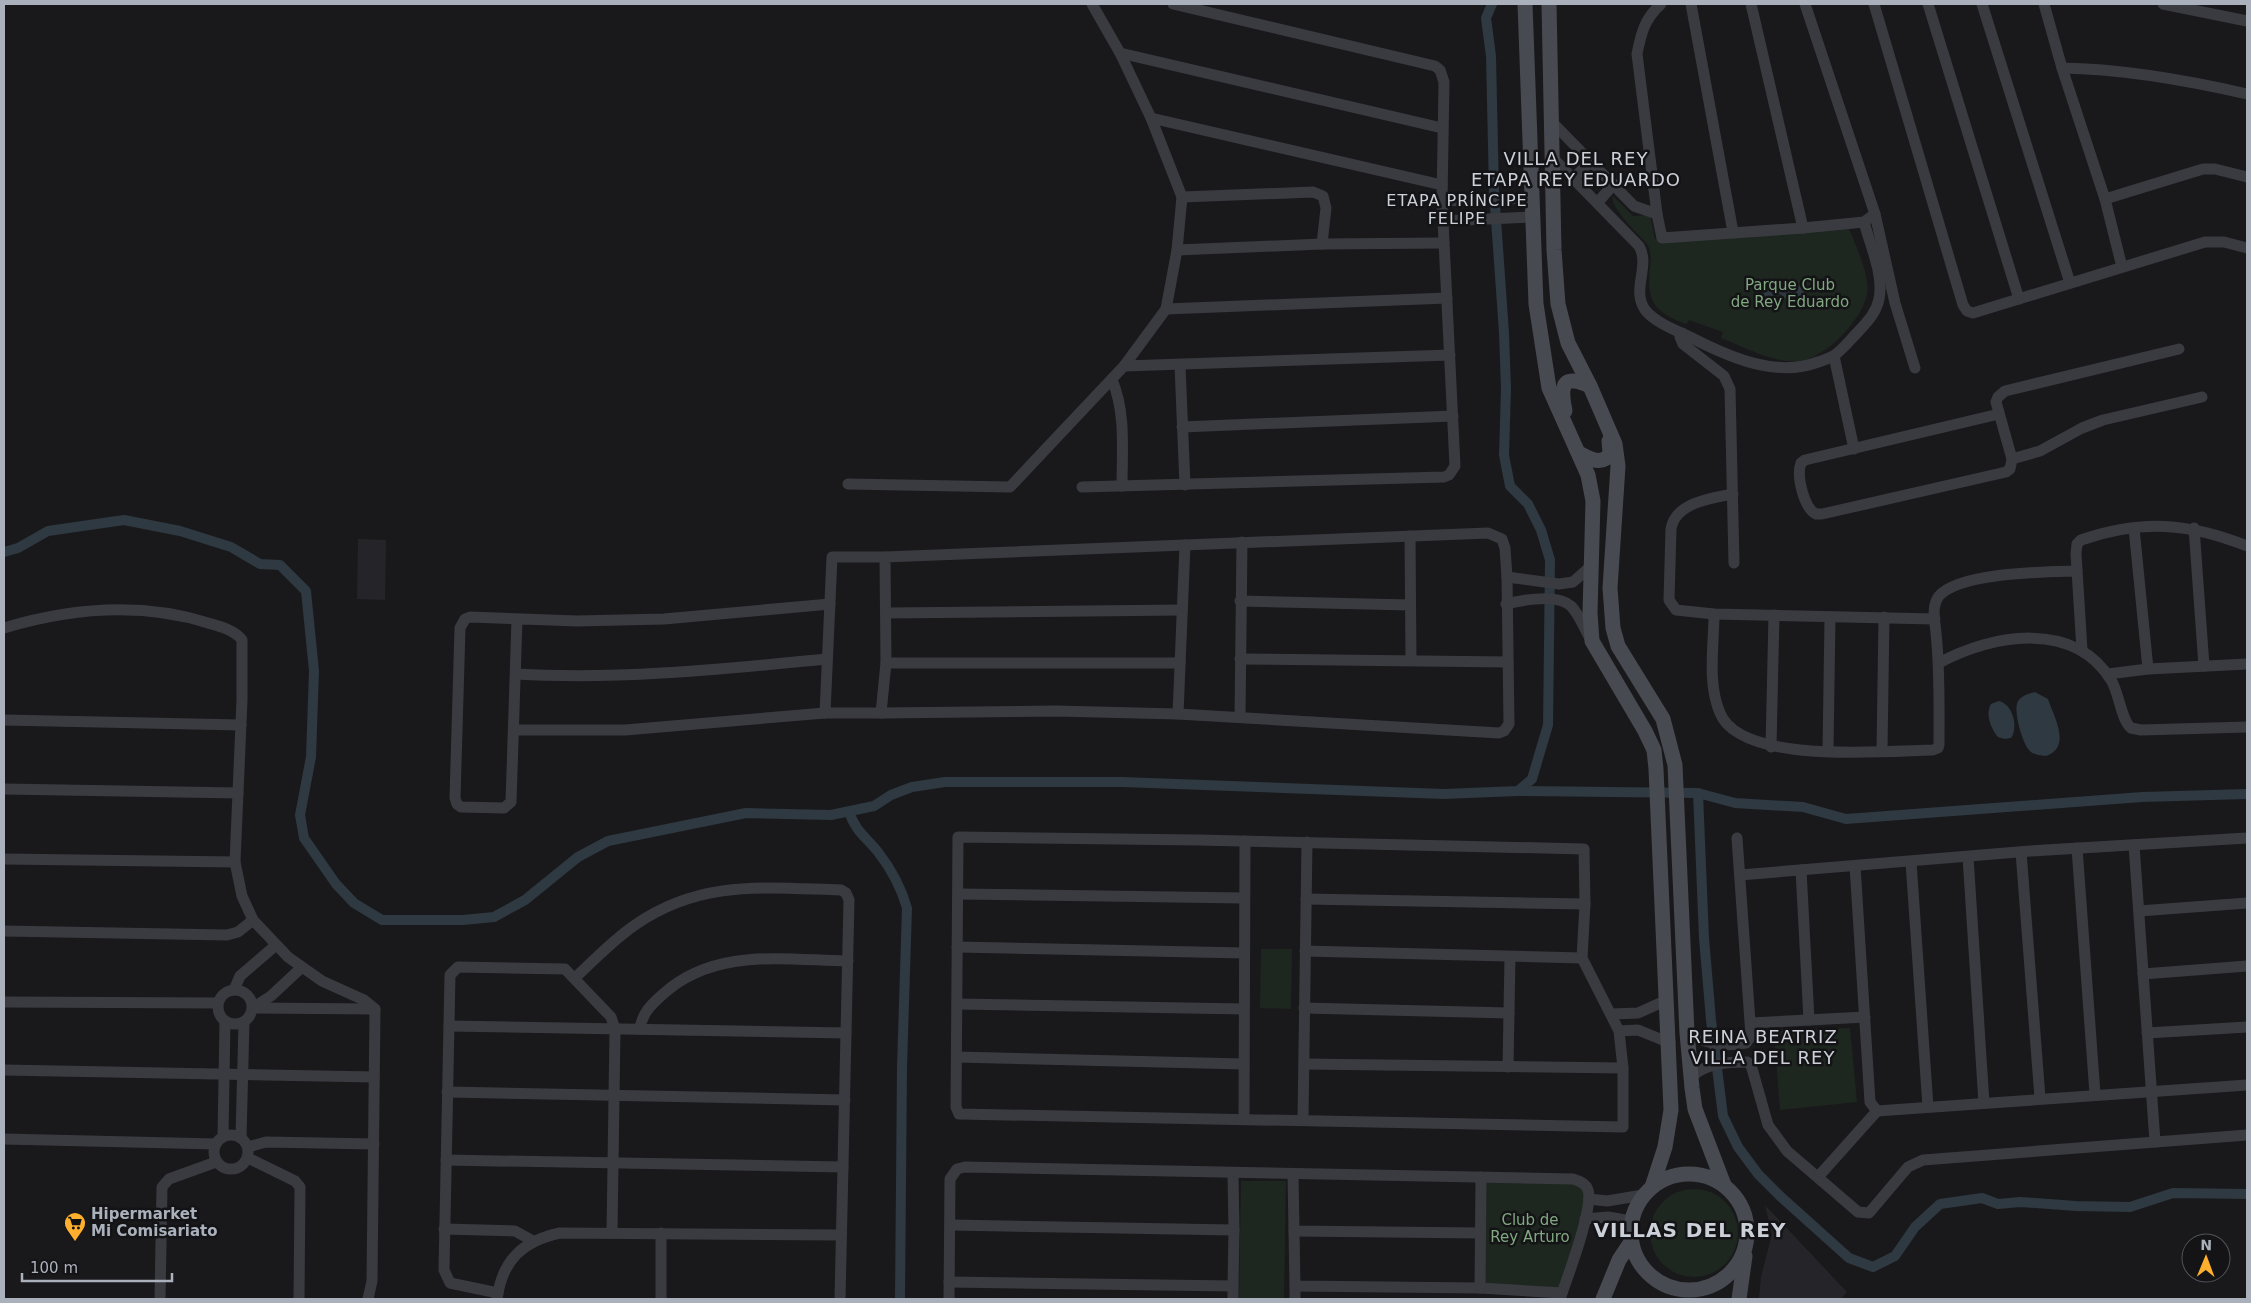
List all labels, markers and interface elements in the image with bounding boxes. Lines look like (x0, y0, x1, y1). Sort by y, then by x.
district label: VILLA DEL REY ETAPA REY EDUARDO (1471, 148, 1681, 190)
district label: ETAPA PRÍNCIPE FELIPE (1386, 191, 1528, 228)
park label: Parque Club de Rey Eduardo (1731, 276, 1849, 311)
district label: REINA BEATRIZ VILLA DEL REY (1688, 1026, 1838, 1068)
place label: Hipermarket Mi Comisariato (91, 1205, 218, 1240)
supermarket icon: Hipermarket Mi Comisariato (63, 1211, 87, 1242)
park label: Club de Rey Arturo (1490, 1211, 1570, 1246)
district label: VILLAS DEL REY (1594, 1218, 1786, 1242)
north arrow (2181, 1233, 2231, 1283)
text: N (2200, 1237, 2212, 1253)
scale bar (22, 1250, 172, 1282)
text: 100 m (30, 1259, 78, 1277)

